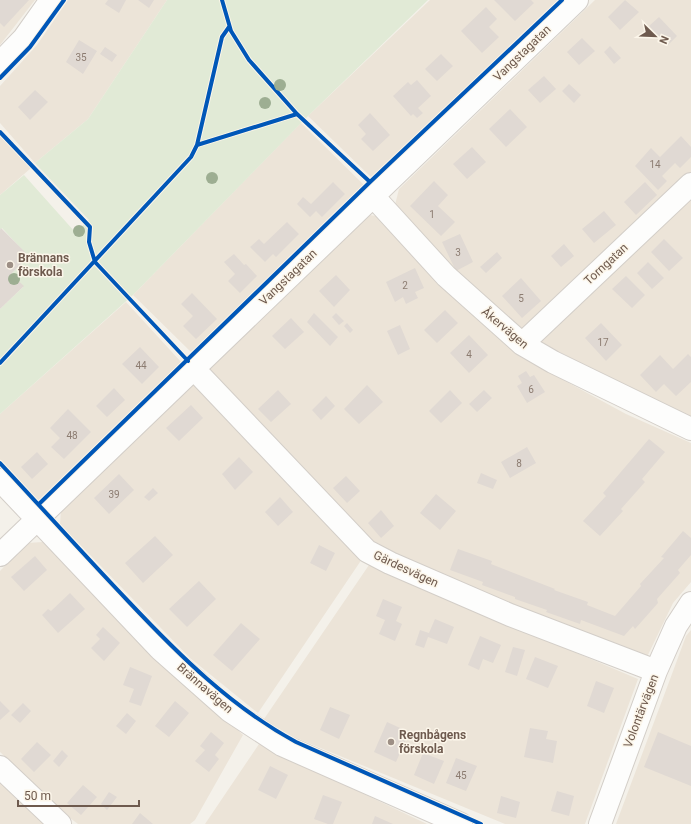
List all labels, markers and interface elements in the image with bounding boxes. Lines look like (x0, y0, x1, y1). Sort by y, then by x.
north arrow (635, 16, 675, 56)
street label: Vangstagatan (490, 22, 554, 84)
text: N (656, 34, 671, 46)
house number: 35 (75, 52, 87, 63)
house number: 14 (649, 159, 661, 170)
house number: 1 (429, 209, 435, 220)
street label: Torngatan (581, 240, 631, 288)
street label: Vangstagatan (256, 246, 320, 308)
house number: 3 (455, 247, 461, 258)
place label: Brännans förskola (18, 251, 69, 279)
marker: Brännans förskola (5, 260, 15, 270)
house number: 2 (402, 280, 408, 291)
house number: 5 (518, 293, 524, 304)
street label: Åkervägen (479, 303, 532, 351)
house number: 17 (597, 337, 609, 348)
house number: 4 (466, 349, 472, 360)
house number: 44 (135, 360, 147, 371)
house number: 6 (528, 384, 534, 395)
house number: 48 (66, 430, 78, 441)
house number: 8 (516, 458, 522, 469)
house number: 39 (108, 489, 120, 500)
street label: Gärdesvägen (371, 548, 441, 590)
street label: Brännavägen (174, 660, 236, 716)
street label: Volontärvägen (621, 672, 661, 750)
place label: Regnbågens förskola (399, 728, 466, 756)
marker: Regnbågens förskola (386, 737, 396, 747)
house number: 45 (455, 770, 467, 781)
scale bar (18, 782, 139, 808)
text: 50 m (24, 789, 51, 803)

